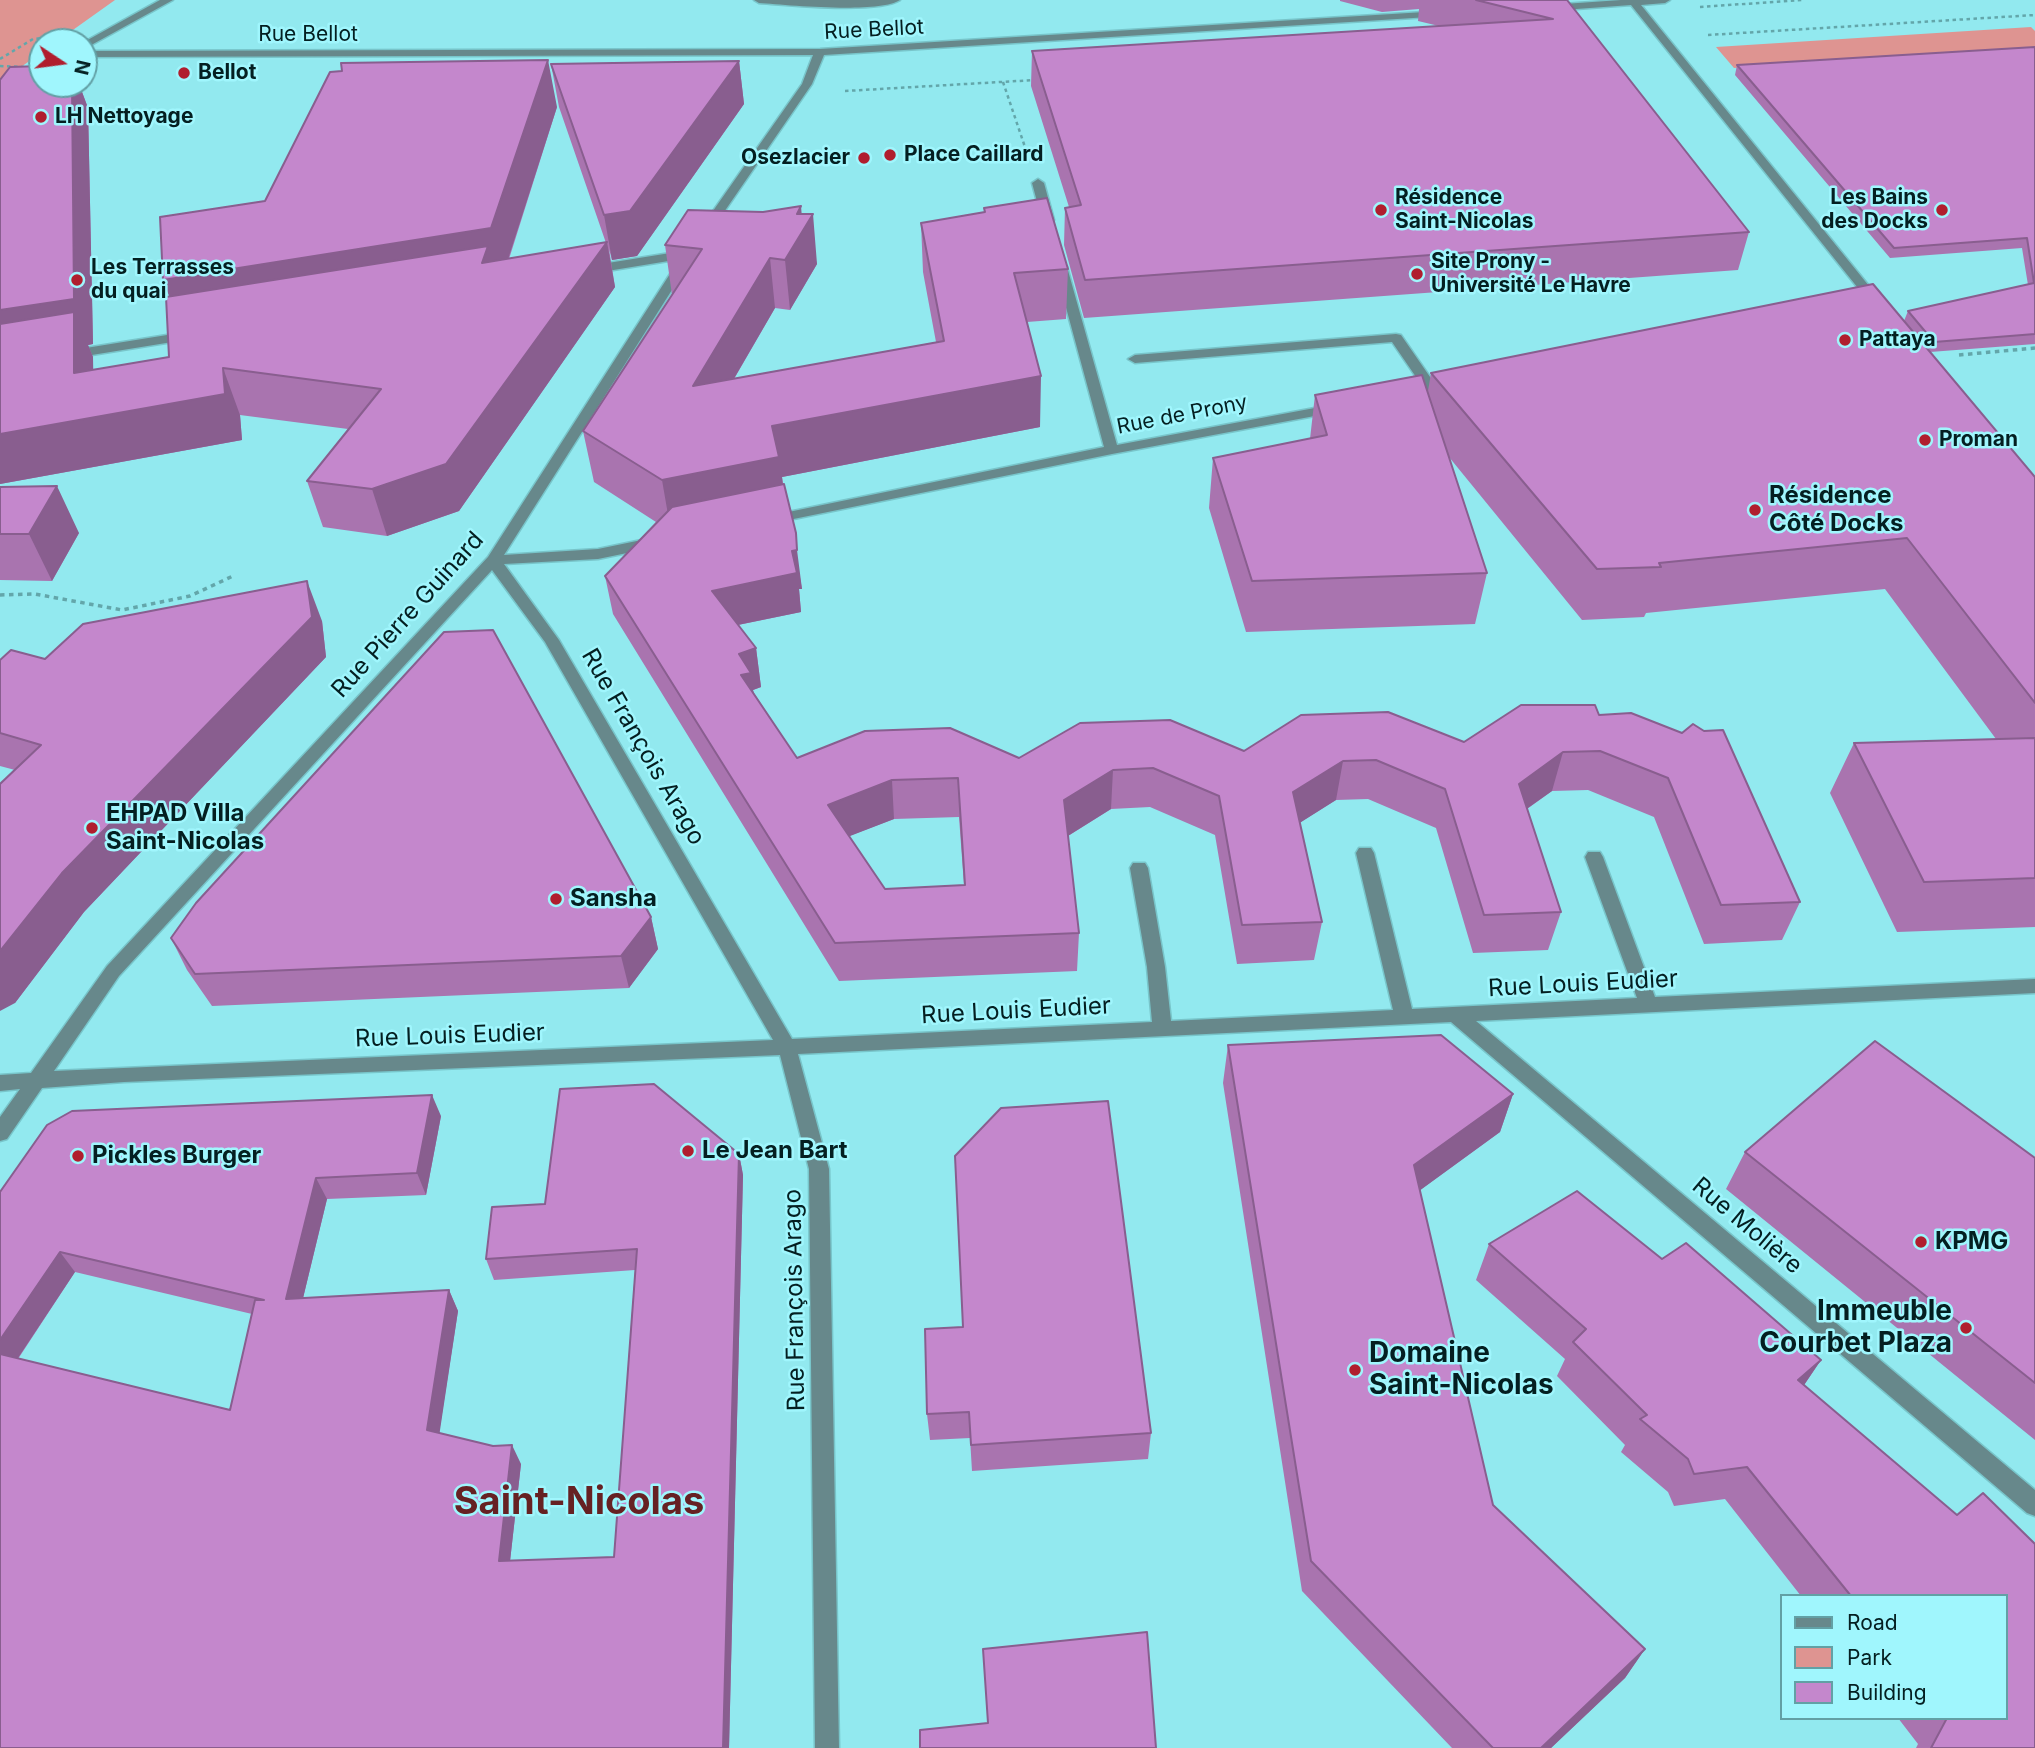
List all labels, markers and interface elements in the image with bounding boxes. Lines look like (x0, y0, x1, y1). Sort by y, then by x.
street label: Rue Bellot (824, 15, 924, 45)
street label: Rue Bellot (258, 22, 358, 48)
north arrow (28, 28, 98, 98)
text: N (69, 58, 95, 77)
place label: Bellot (198, 60, 256, 86)
marker: Bellot (176, 65, 192, 81)
place label: LH Nettoyage (55, 104, 193, 130)
marker: LH Nettoyage (33, 109, 49, 125)
place label: Place Caillard (904, 142, 1044, 168)
place label: Osezlacier (741, 145, 850, 171)
marker: Place Caillard (882, 147, 898, 163)
marker: Osezlacier (856, 150, 872, 166)
place label: Résidence Saint-Nicolas (1395, 185, 1533, 235)
place label: Les Bains des Docks (1821, 185, 1928, 235)
marker: Résidence Saint-Nicolas (1373, 202, 1389, 218)
marker: Les Bains des Docks (1934, 202, 1950, 218)
place label: Site Prony - Université Le Havre (1431, 249, 1631, 299)
place label: Les Terrasses du quai (91, 255, 234, 305)
marker: Site Prony - Université Le Havre (1409, 266, 1425, 282)
marker: Les Terrasses du quai (69, 272, 85, 288)
place label: Pattaya (1859, 327, 1936, 353)
marker: Pattaya (1837, 332, 1853, 348)
street label: Rue de Prony (1115, 390, 1249, 440)
place label: Proman (1939, 427, 2018, 453)
marker: Proman (1917, 432, 1933, 448)
place label: Résidence Côté Docks (1769, 482, 1904, 538)
marker: Résidence Côté Docks (1747, 502, 1763, 518)
street label: Rue Pierre Guinard (326, 526, 490, 704)
street label: Rue François Arago (575, 644, 711, 850)
place label: EHPAD Villa Saint-Nicolas (106, 800, 264, 856)
marker: EHPAD Villa Saint-Nicolas (84, 820, 100, 836)
place label: Sansha (570, 885, 657, 913)
marker: Sansha (548, 891, 564, 907)
street label: Rue Louis Eudier (1487, 965, 1679, 1003)
street label: Rue Louis Eudier (920, 992, 1112, 1030)
street label: Rue Louis Eudier (355, 1018, 545, 1054)
place label: Le Jean Bart (702, 1137, 848, 1165)
place label: Pickles Burger (92, 1142, 261, 1170)
marker: Le Jean Bart (680, 1143, 696, 1159)
marker: Pickles Burger (70, 1148, 86, 1164)
street label: Rue Molière (1686, 1172, 1808, 1280)
street label: Rue François Arago (779, 1189, 811, 1411)
place label: KPMG (1935, 1228, 2008, 1256)
marker: KPMG (1913, 1234, 1929, 1250)
place label: Immeuble Courbet Plaza (1759, 1295, 1952, 1361)
marker: Immeuble Courbet Plaza (1958, 1320, 1974, 1336)
place label: Domaine Saint-Nicolas (1369, 1337, 1554, 1403)
marker: Domaine Saint-Nicolas (1347, 1362, 1363, 1378)
district label: Saint-Nicolas (454, 1480, 704, 1526)
legend (1780, 1594, 2007, 1720)
text: Road (1847, 1610, 1898, 1635)
text: Park (1847, 1645, 1892, 1670)
text: Building (1847, 1680, 1927, 1705)

